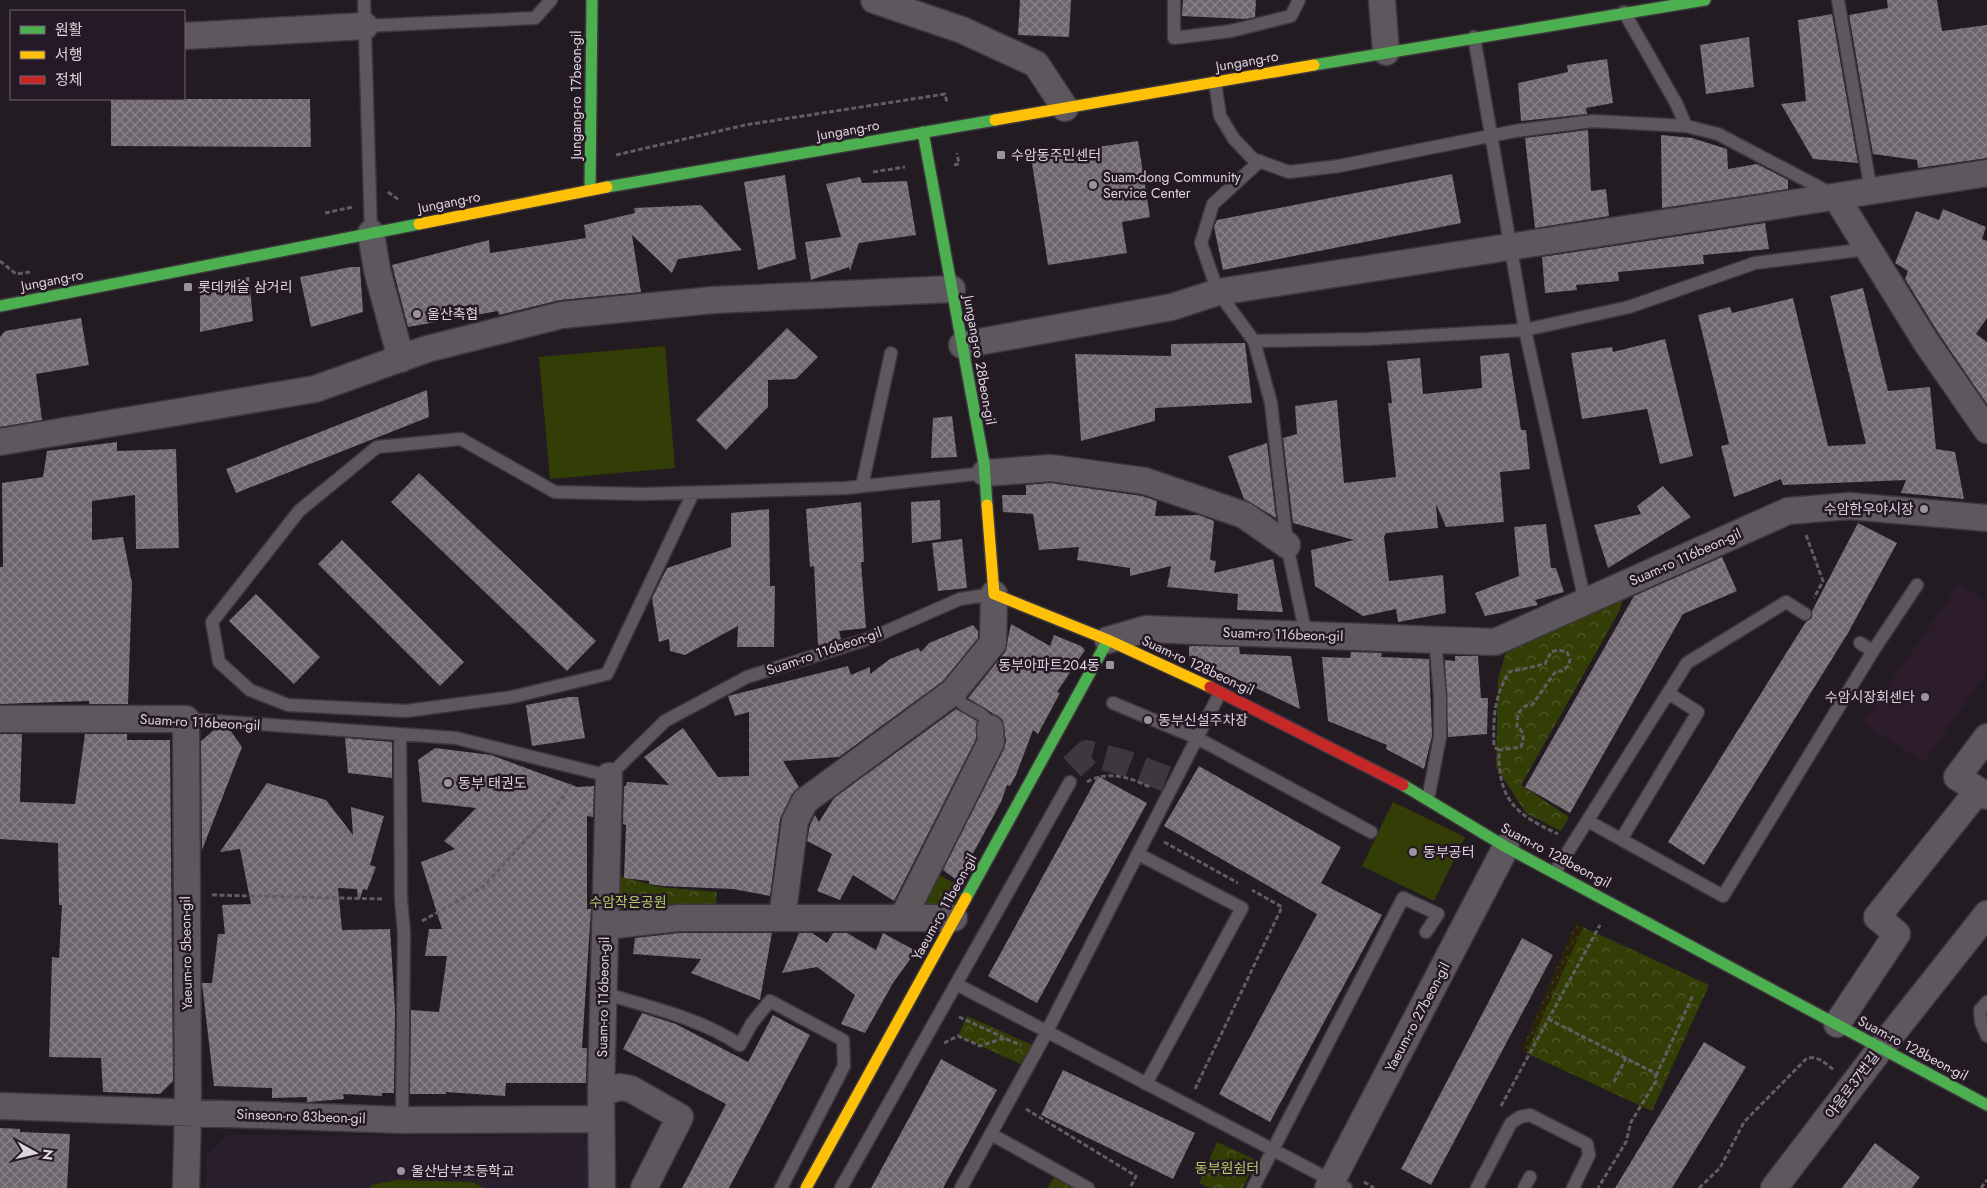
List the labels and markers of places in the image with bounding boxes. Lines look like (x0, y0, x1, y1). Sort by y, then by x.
place label: 수암동주민센터 (1011, 145, 1101, 165)
marker: 수암동주민센터 (995, 149, 1007, 161)
place label: Suam-dong Community Service Center (1103, 167, 1242, 203)
marker: Suam-dong Community Service Center (1087, 179, 1099, 191)
place label: 롯데캐슬 삼거리 (198, 277, 292, 297)
marker: 롯데캐슬 삼거리 (182, 281, 194, 293)
place label: 울산축협 (427, 304, 479, 324)
marker: 울산축협 (411, 308, 423, 320)
place label: 수암한우야시장 (1824, 499, 1914, 519)
marker: 수암한우야시장 (1918, 503, 1930, 515)
place label: 동부아파트204동 (998, 655, 1100, 675)
marker: 동부아파트204동 (1104, 659, 1116, 671)
place label: 수암시장회센타 (1825, 687, 1915, 707)
marker: 수암시장회센타 (1919, 691, 1931, 703)
place label: 동부신설주차장 (1158, 710, 1248, 730)
marker: 동부신설주차장 (1142, 714, 1154, 726)
place label: 동부 태권도 (458, 773, 527, 793)
marker: 동부 태권도 (442, 777, 454, 789)
place label: 동부공터 (1423, 842, 1475, 862)
marker: 동부공터 (1407, 846, 1419, 858)
place label: 울산남부초등학교 (411, 1161, 514, 1181)
marker: 울산남부초등학교 (395, 1165, 407, 1177)

